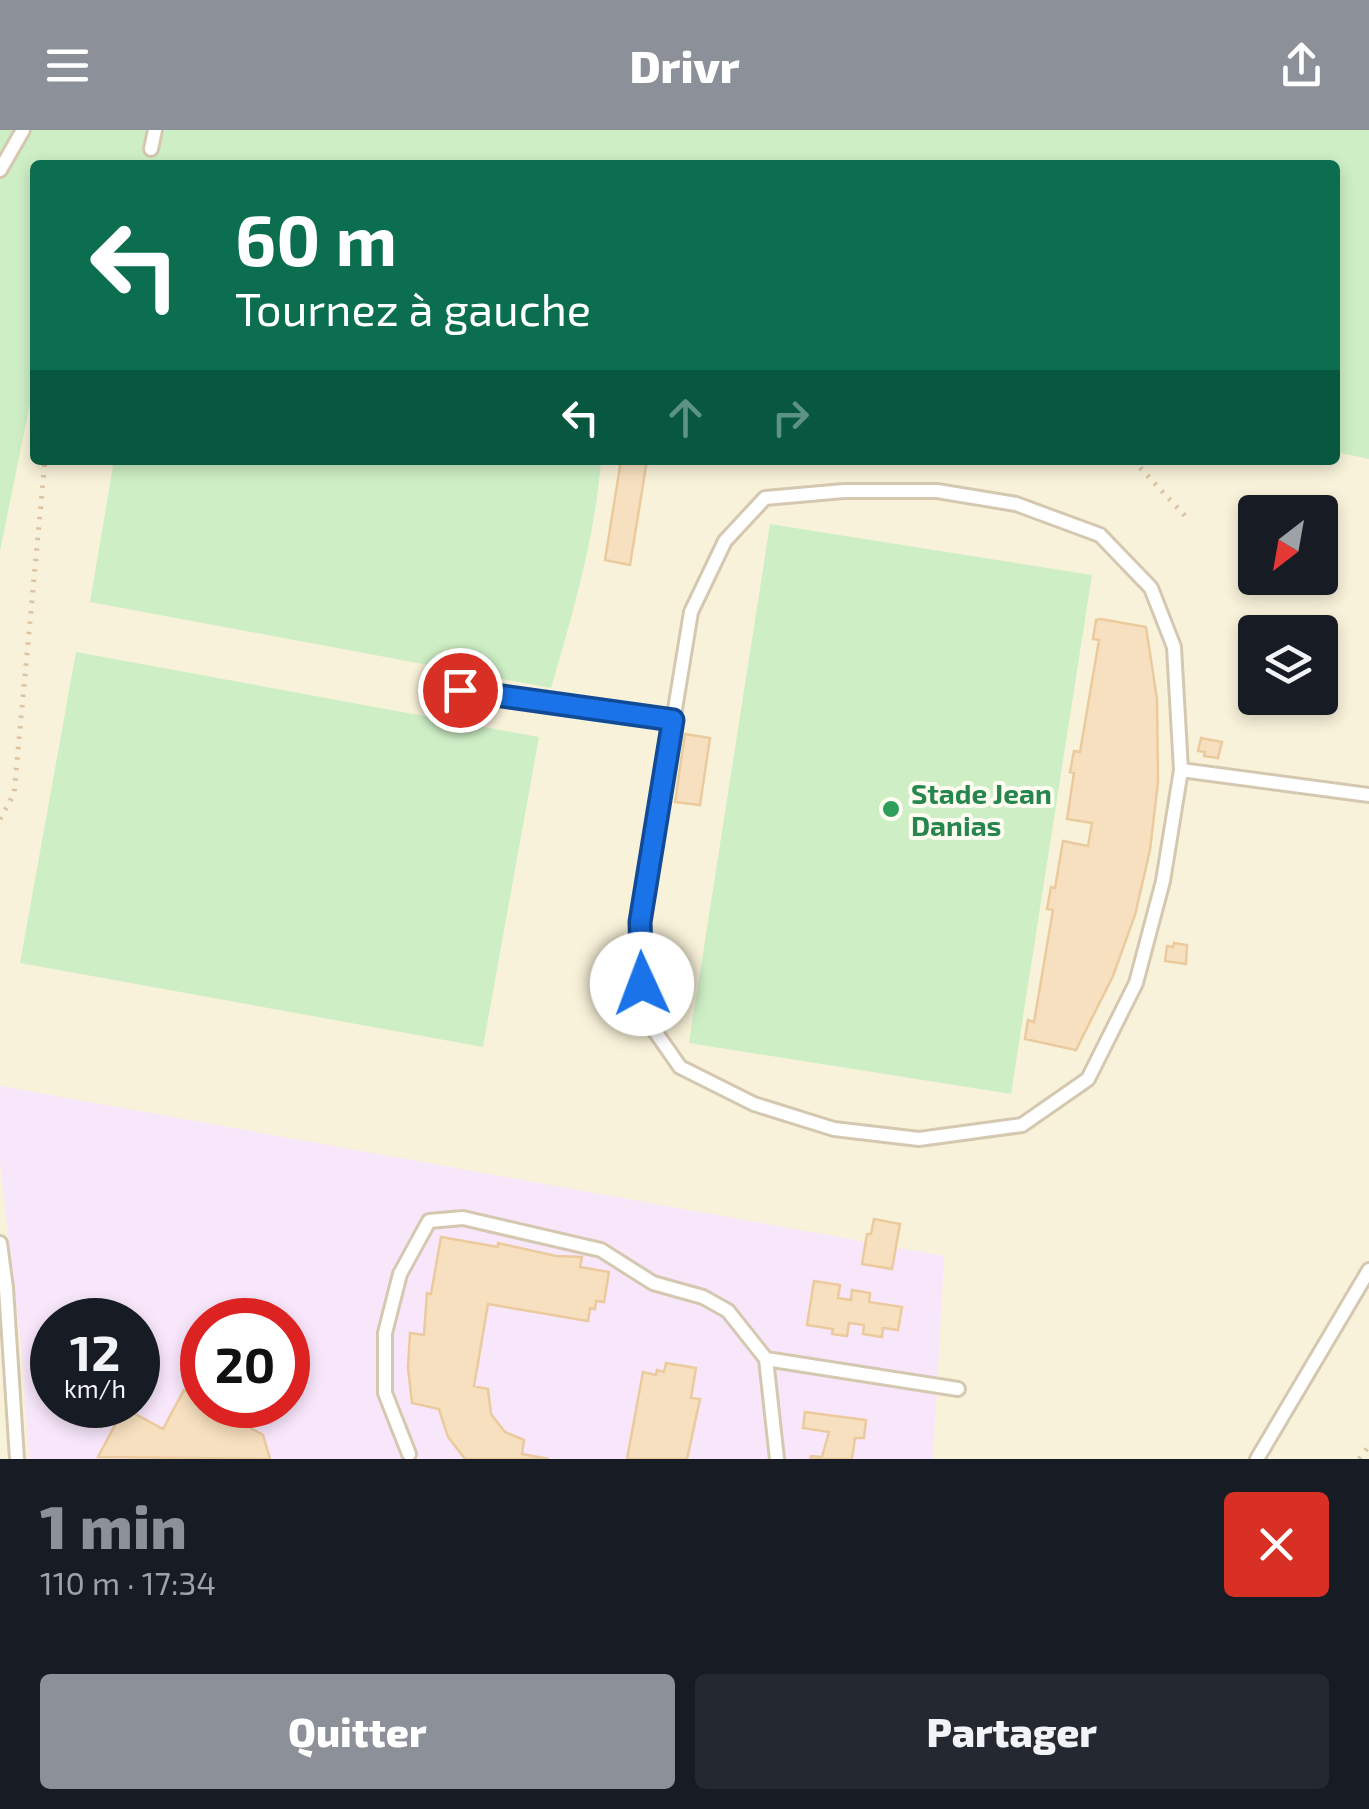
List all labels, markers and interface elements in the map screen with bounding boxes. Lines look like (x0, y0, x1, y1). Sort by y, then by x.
icon: menu (40, 38, 95, 93)
text: Drivr (629, 38, 740, 92)
icon: share (1274, 38, 1329, 93)
text: 60 m (235, 196, 397, 280)
icon: left (70, 200, 200, 330)
text: Tournez à gauche (235, 281, 591, 335)
icon: left (553, 390, 608, 445)
icon: ahead (658, 390, 713, 445)
icon: right (763, 390, 818, 445)
north arrow (1238, 495, 1338, 595)
map controls (1238, 495, 1338, 715)
button: layers (1238, 615, 1338, 715)
pin (418, 648, 503, 733)
icon: arrive (433, 663, 488, 718)
place label: Stade Jean Danias (911, 776, 1052, 842)
marker: Stade Jean Danias (880, 798, 902, 820)
position arrow (590, 932, 694, 1036)
speed limit sign: 20 (180, 1298, 310, 1428)
text: 12 (70, 1321, 120, 1381)
text: km/h (64, 1373, 126, 1403)
text: 1 min (40, 1489, 187, 1561)
button: close (1224, 1492, 1329, 1597)
text: 110 m · 17:34 (40, 1563, 216, 1601)
button: Quitter (40, 1674, 675, 1789)
button: Partager (695, 1674, 1329, 1789)

